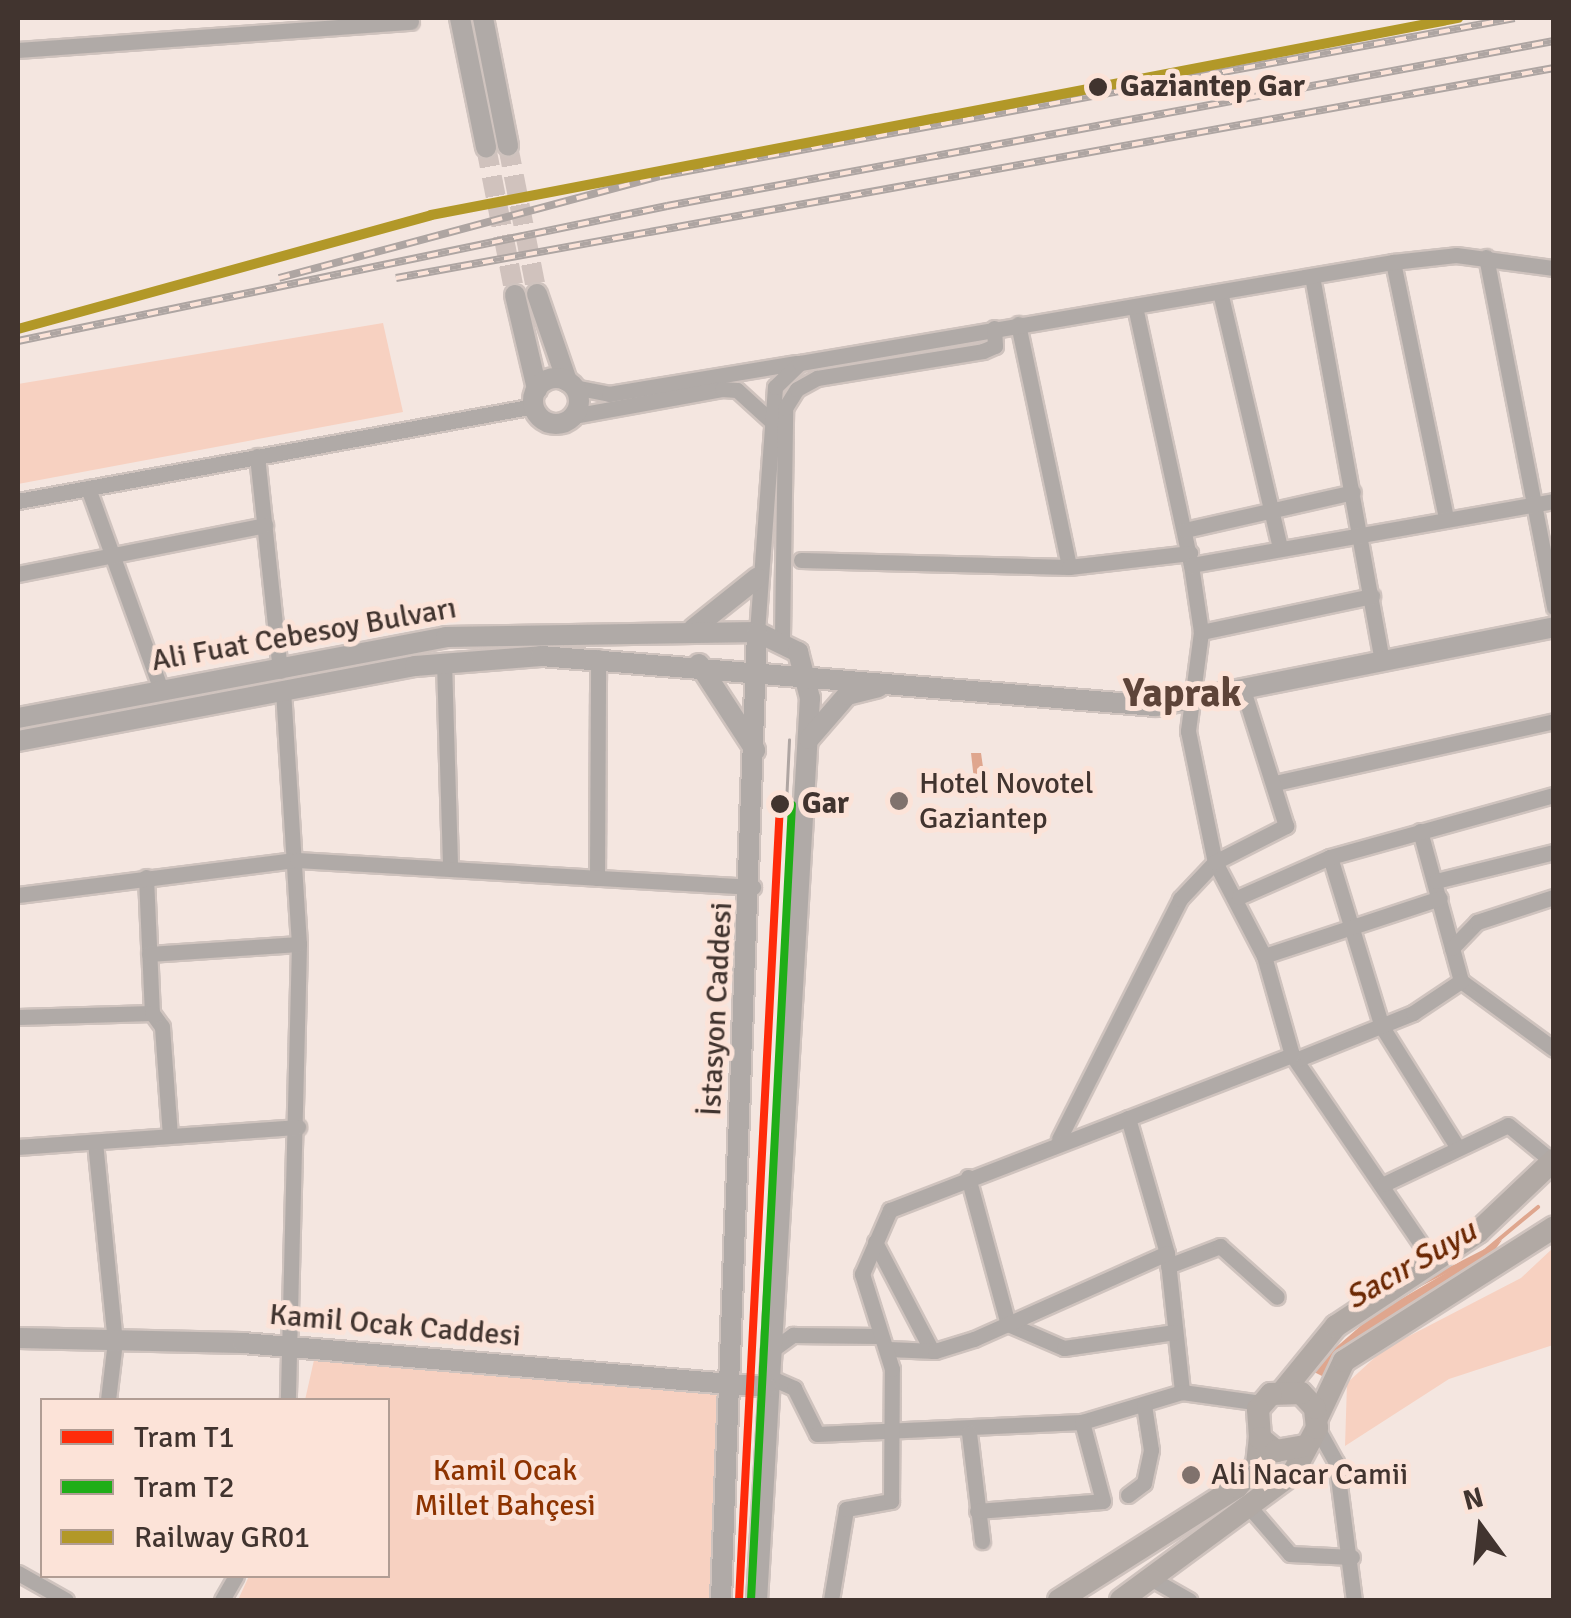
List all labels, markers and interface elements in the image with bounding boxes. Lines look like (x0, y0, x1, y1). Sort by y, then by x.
place label: Gaziantep Gar (1120, 69, 1305, 105)
marker: Gaziantep Gar (1085, 74, 1111, 100)
street label: Ali Fuat Cebesoy Bulvarı (149, 590, 459, 680)
district label: Yaprak (1123, 669, 1241, 717)
place label: Hotel Novotel Gaziantep (919, 766, 1094, 836)
place label: Gar (802, 786, 849, 822)
marker: Hotel Novotel Gaziantep (888, 790, 910, 812)
marker: Gar (767, 791, 793, 817)
street label: İstasyon Caddesi (693, 901, 741, 1117)
water label: Sacır Suyu (1339, 1212, 1483, 1318)
street label: Kamil Ocak Caddesi (268, 1297, 522, 1355)
legend (40, 1398, 390, 1578)
text: Tram T1 (134, 1419, 235, 1456)
park label: Kamil Ocak Millet Bahçesi (414, 1453, 596, 1524)
place label: Ali Nacar Camii (1211, 1457, 1408, 1493)
marker: Ali Nacar Camii (1180, 1464, 1202, 1486)
text: Tram T2 (134, 1469, 235, 1506)
north arrow (1431, 1478, 1531, 1578)
text: N (1459, 1480, 1487, 1518)
text: Railway GR01 (134, 1519, 310, 1556)

